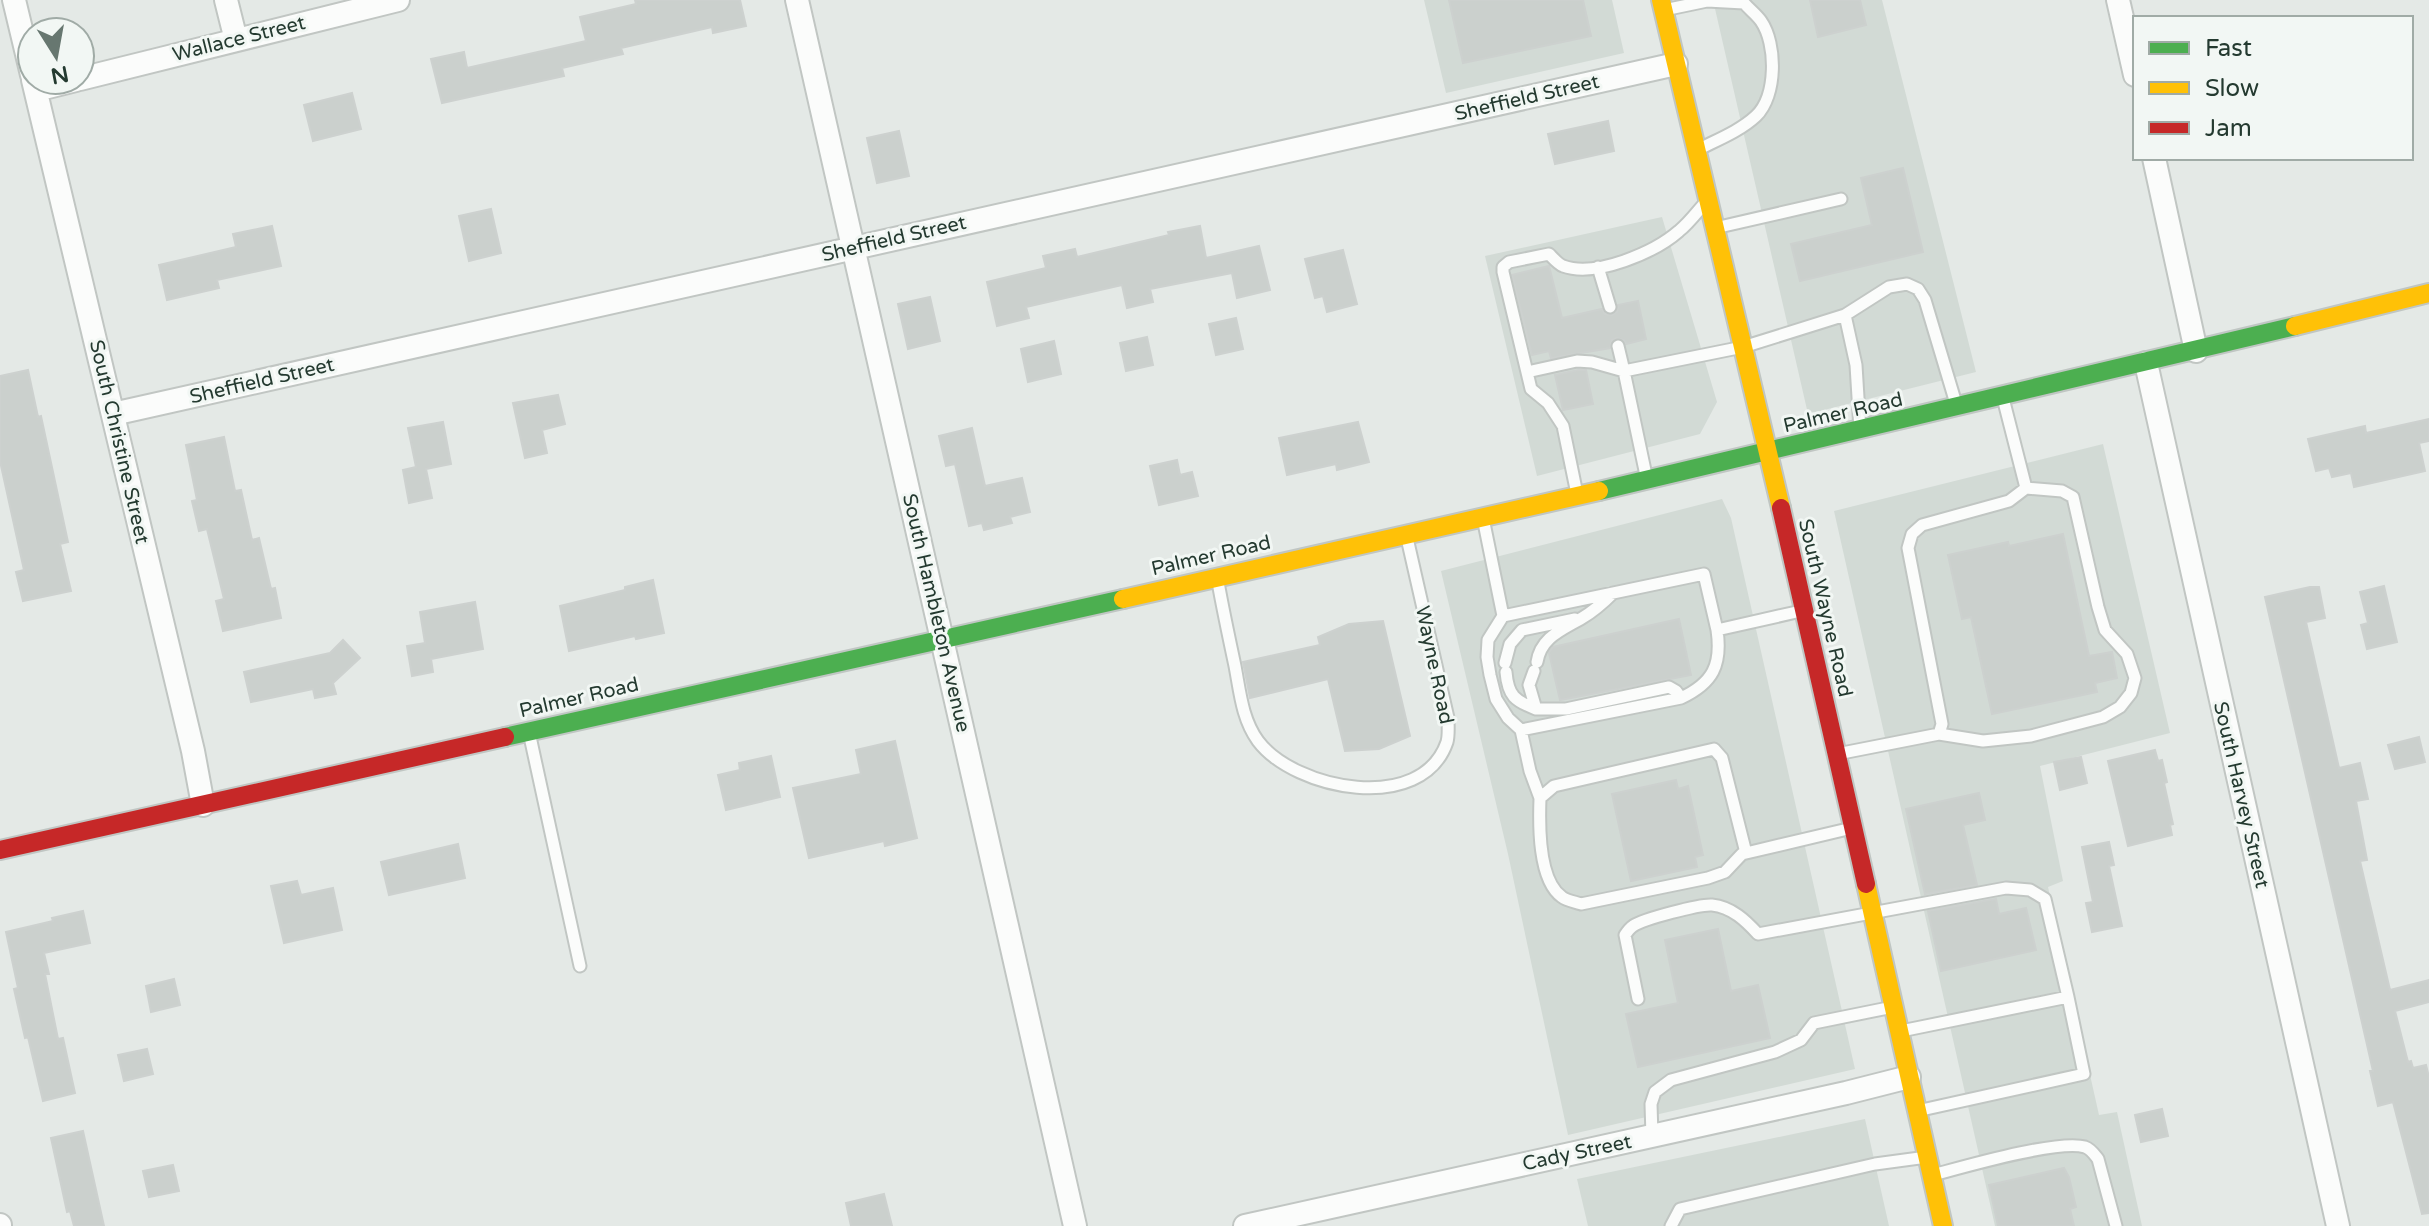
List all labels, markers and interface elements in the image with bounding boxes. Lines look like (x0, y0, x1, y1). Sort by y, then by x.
street label: Wallace Street (170, 11, 308, 67)
north arrow (16, 16, 96, 96)
legend (2133, 16, 2413, 160)
text: Fast (2205, 34, 2252, 63)
text: N (48, 60, 71, 89)
street label: Sheffield Street (1452, 70, 1602, 126)
text: Slow (2205, 74, 2259, 103)
text: Jam (2205, 114, 2252, 143)
street label: Sheffield Street (819, 211, 969, 267)
street label: South Christine Street (84, 338, 154, 547)
street label: Sheffield Street (187, 353, 337, 409)
street label: Palmer Road (1781, 388, 1905, 438)
street label: South Hambleton Avenue (897, 491, 975, 735)
street label: South Wayne Road (1793, 517, 1857, 699)
street label: Palmer Road (1149, 531, 1273, 581)
street label: Wayne Road (1410, 604, 1458, 726)
street label: Palmer Road (517, 673, 641, 723)
street label: South Harvey Street (2208, 700, 2274, 891)
street label: Cady Street (1520, 1130, 1634, 1176)

